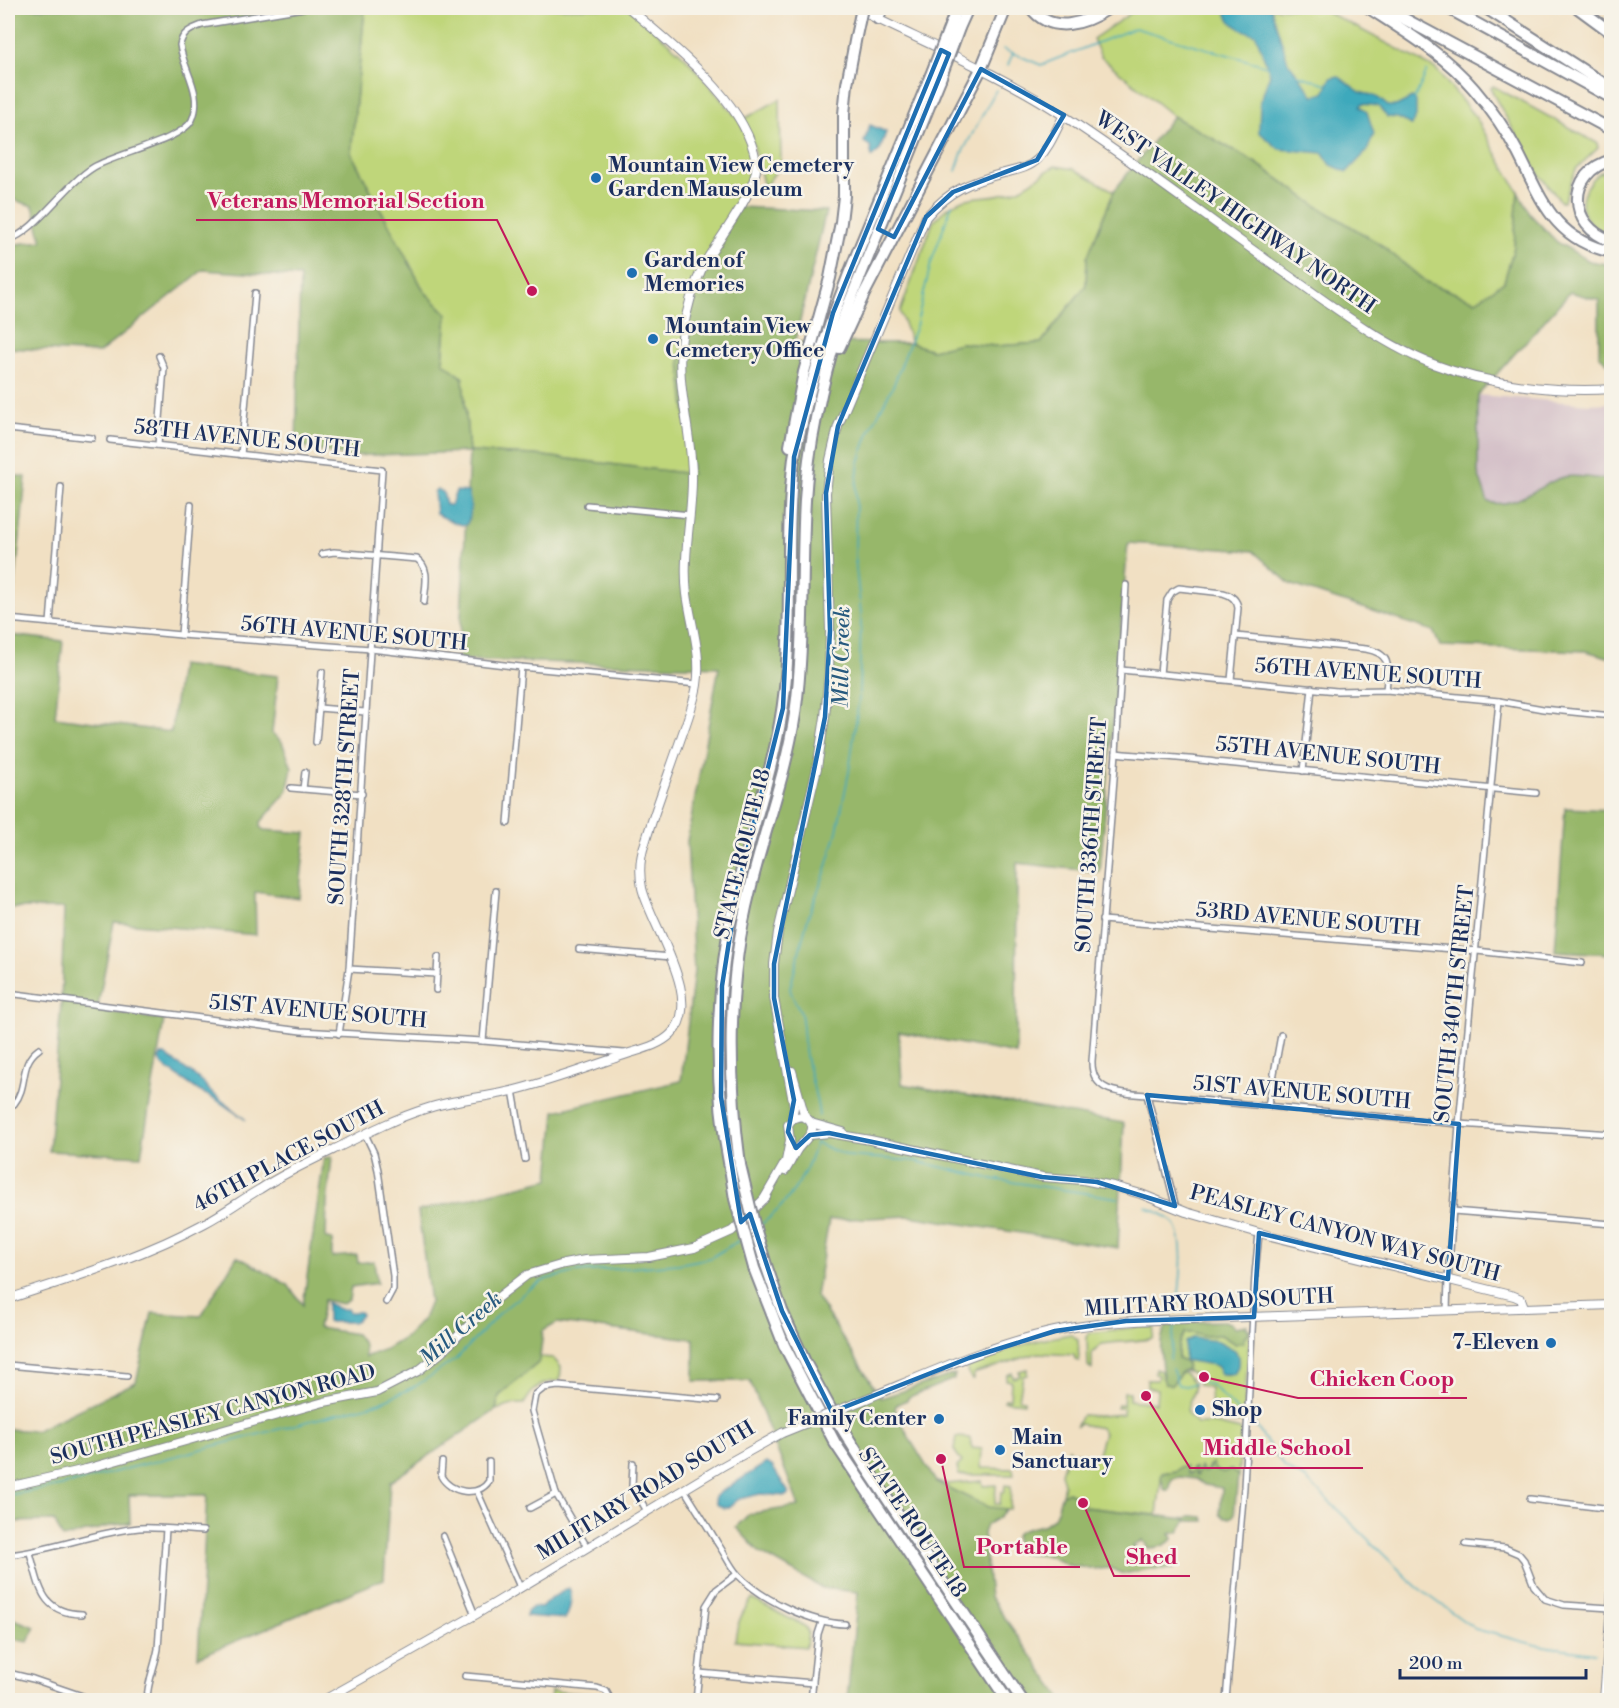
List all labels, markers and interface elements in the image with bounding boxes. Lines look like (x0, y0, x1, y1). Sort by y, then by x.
street label: WEST VALLEY HIGHWAY NORTH (1089, 105, 1380, 320)
place label: Mountain View Cemetery Garden Mausoleum (608, 153, 855, 203)
marker: Mountain View Cemetery Garden Mausoleum (589, 171, 603, 185)
callout: Veterans Memorial Section (196, 180, 497, 220)
text: Veterans Memorial Section (206, 188, 485, 215)
place label: Garden of Memories (644, 248, 745, 298)
marker: Garden of Memories (625, 266, 639, 280)
place label: Mountain View Cemetery Office (665, 314, 824, 364)
marker: Mountain View Cemetery Office (646, 332, 660, 346)
street label: 58TH AVENUE SOUTH (133, 414, 362, 464)
water label: Mill Creek (828, 606, 856, 708)
street label: 56TH AVENUE SOUTH (240, 611, 469, 657)
street label: 56TH AVENUE SOUTH (1254, 653, 1482, 695)
street label: SOUTH 328TH STREET (324, 668, 366, 906)
street label: SOUTH 336TH STREET (1071, 716, 1113, 954)
street label: 55TH AVENUE SOUTH (1214, 731, 1442, 781)
street label: STATE ROUTE 18 (709, 766, 777, 942)
street label: SOUTH 340TH STREET (1430, 884, 1480, 1124)
street label: 53RD AVENUE SOUTH (1195, 897, 1422, 943)
street label: 51ST AVENUE SOUTH (208, 990, 428, 1034)
street label: 51ST AVENUE SOUTH (1192, 1071, 1412, 1115)
street label: 46TH PLACE SOUTH (189, 1096, 389, 1218)
street label: PEASLEY CANYON WAY SOUTH (1187, 1180, 1503, 1288)
street label: MILITARY ROAD SOUTH (1084, 1283, 1334, 1323)
water label: Mill Creek (414, 1286, 508, 1372)
place label: 7-Eleven (1452, 1330, 1539, 1356)
marker: 7-Eleven (1544, 1336, 1558, 1350)
callout: Chicken Coop (1298, 1358, 1467, 1398)
street label: SOUTH PEASLEY CANYON ROAD (47, 1359, 379, 1471)
text: Chicken Coop (1309, 1366, 1455, 1393)
place label: Shop (1212, 1397, 1263, 1423)
marker: Shop (1193, 1403, 1207, 1417)
place label: Family Center (788, 1406, 927, 1432)
marker: Family Center (932, 1412, 946, 1426)
street label: MILITARY ROAD SOUTH (532, 1415, 760, 1566)
place label: Main Sanctuary (1012, 1425, 1113, 1475)
callout: Middle School (1190, 1428, 1363, 1468)
text: Middle School (1203, 1435, 1351, 1462)
street label: STATE ROUTE 18 (852, 1443, 972, 1603)
marker: Main Sanctuary (993, 1443, 1007, 1457)
callout: Portable (964, 1527, 1080, 1567)
text: Portable (976, 1534, 1068, 1561)
callout: Shed (1114, 1536, 1190, 1576)
text: Shed (1126, 1544, 1178, 1571)
scale bar (1400, 1642, 1586, 1680)
text: 200 m (1409, 1652, 1463, 1675)

